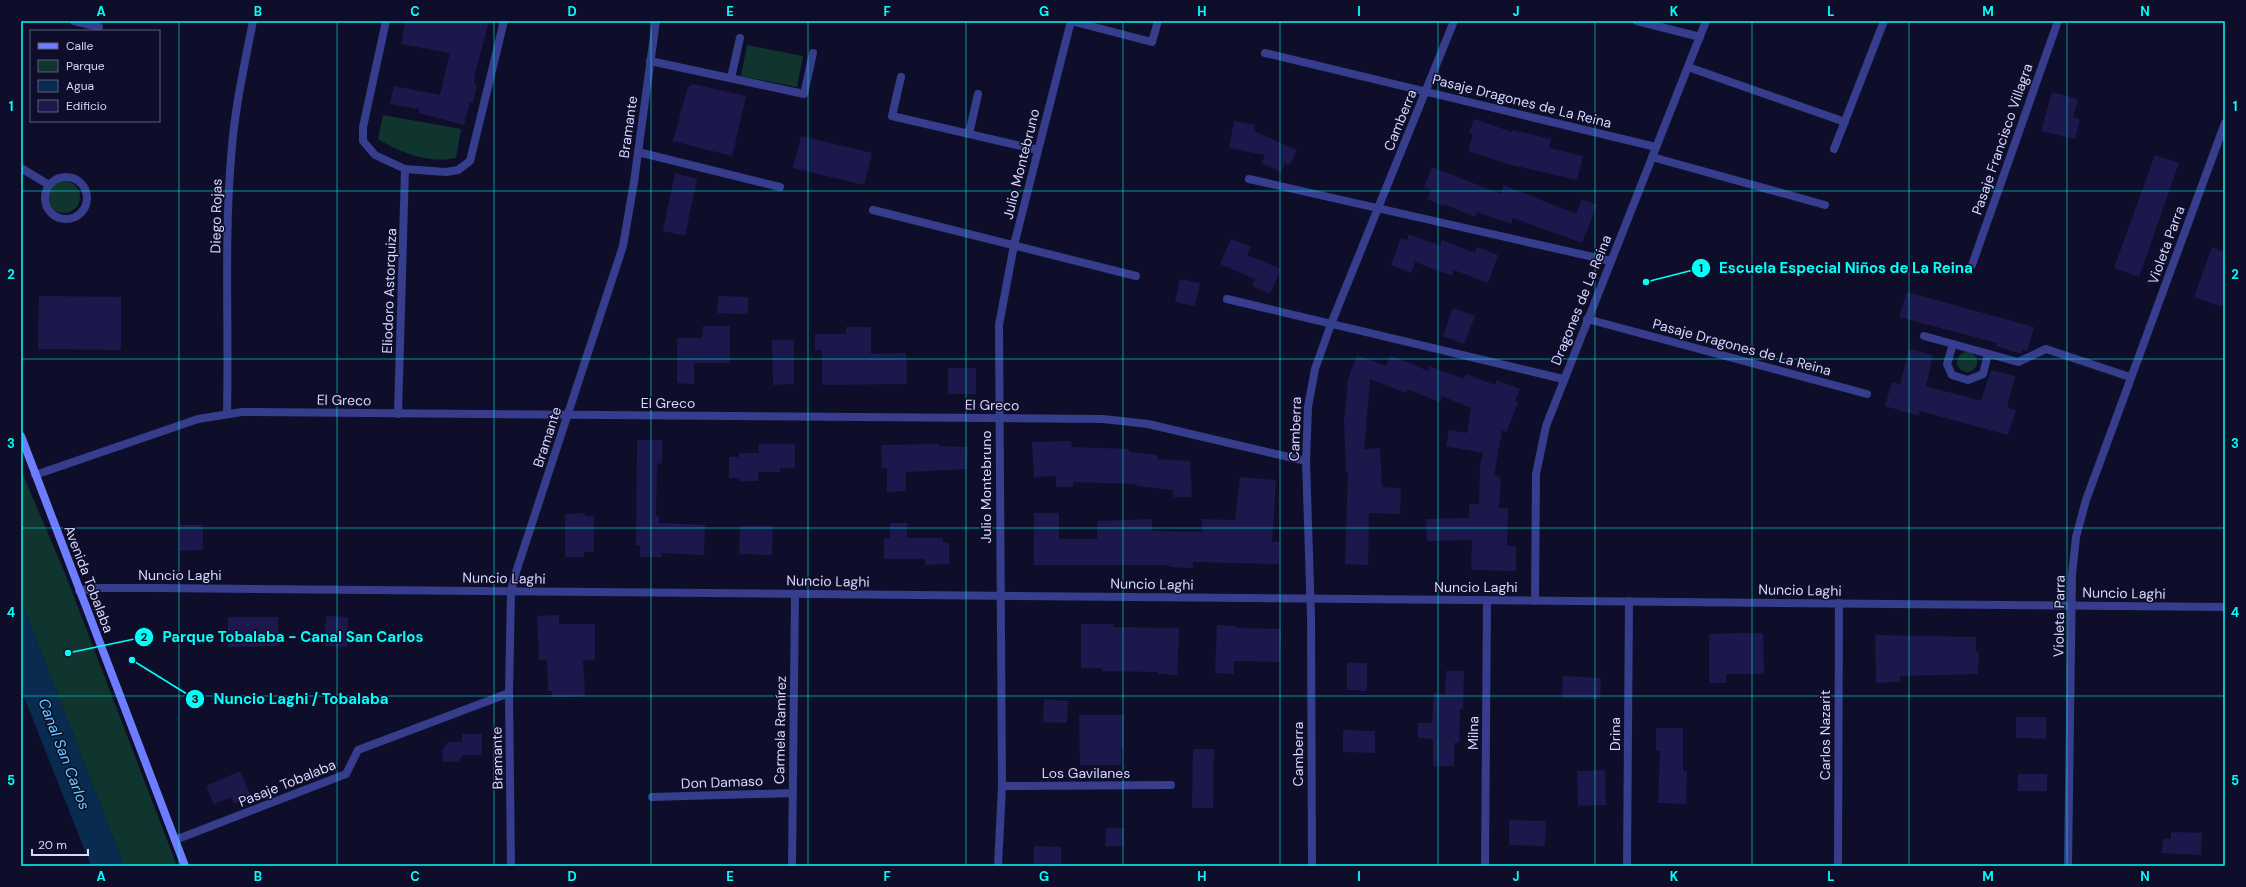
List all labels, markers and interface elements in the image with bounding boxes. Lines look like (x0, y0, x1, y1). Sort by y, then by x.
text: A (96, 3, 106, 20)
text: B (254, 3, 262, 20)
text: C (410, 3, 420, 20)
text: D (567, 3, 577, 20)
text: E (726, 3, 734, 20)
text: F (883, 3, 891, 20)
text: G (1039, 3, 1049, 20)
text: H (1197, 3, 1207, 20)
text: I (1357, 3, 1361, 20)
text: J (1512, 3, 1520, 20)
text: K (1670, 3, 1679, 20)
text: L (1827, 3, 1835, 20)
text: M (1982, 3, 1994, 20)
text: N (2140, 3, 2150, 20)
legend (30, 30, 160, 122)
text: Calle (66, 38, 93, 54)
text: Parque (66, 58, 105, 74)
street label: Pasaje Francisco Villagra (1968, 61, 2036, 217)
street label: Pasaje Dragones de La Reina (1430, 70, 1614, 132)
text: Agua (66, 78, 94, 94)
street label: Camberra (1380, 87, 1420, 153)
street label: Bramante (615, 95, 641, 159)
text: 1 (9, 98, 13, 115)
text: Edificio (66, 98, 107, 114)
text: 1 (2233, 98, 2237, 115)
street label: Julio Montebruno (999, 107, 1043, 221)
street label: Diego Rojas (206, 178, 226, 254)
street label: Violeta Parra (2144, 203, 2188, 287)
street label: Eliodoro Astorquiza (378, 228, 400, 354)
street label: Dragones de La Reina (1547, 232, 1615, 368)
callout: Escuela Especial Niños de La Reina (1691, 254, 1981, 281)
text: Escuela Especial Niños de La Reina (1719, 258, 1973, 278)
text: 1 (1699, 260, 1703, 276)
text: 2 (7, 266, 15, 283)
text: 2 (2231, 266, 2239, 283)
street label: Pasaje Dragones de La Reina (1651, 314, 1833, 380)
street label: El Greco (317, 391, 371, 409)
street label: El Greco (641, 394, 695, 412)
street label: El Greco (965, 396, 1019, 414)
street label: Camberra (1285, 396, 1305, 462)
street label: Bramante (529, 404, 565, 470)
street label: Julio Montebruno (977, 430, 995, 544)
text: 3 (7, 435, 15, 452)
text: 3 (2231, 435, 2239, 452)
street label: Avenida Tobalaba (60, 523, 118, 635)
street label: Nuncio Laghi (138, 566, 222, 584)
street label: Nuncio Laghi (462, 568, 546, 588)
street label: Nuncio Laghi (786, 571, 870, 591)
street label: Nuncio Laghi (1110, 574, 1194, 594)
street label: Violeta Parra (2049, 575, 2069, 657)
street label: Nuncio Laghi (1434, 578, 1518, 596)
street label: Nuncio Laghi (1758, 580, 1842, 600)
street label: Nuncio Laghi (2082, 583, 2166, 603)
text: 4 (7, 604, 15, 621)
text: 4 (2231, 604, 2239, 621)
callout: Parque Tobalaba - Canal San Carlos (134, 624, 431, 651)
text: Parque Tobalaba - Canal San Carlos (163, 627, 423, 647)
text: 2 (141, 629, 148, 645)
street label: Carmela Ramírez (770, 676, 790, 784)
callout: Nuncio Laghi / Tobalaba (185, 685, 396, 712)
text: Nuncio Laghi / Tobalaba (213, 689, 389, 709)
street label: Carlos Nazarit (1816, 690, 1834, 780)
text: 3 (191, 691, 199, 707)
water label: Canal San Carlos (34, 695, 94, 813)
street label: Milna (1464, 716, 1482, 750)
street label: Drina (1606, 717, 1624, 751)
street label: Camberra (1289, 722, 1307, 786)
street label: Bramante (487, 726, 507, 789)
street label: Pasaje Tobalaba (236, 755, 338, 811)
street label: Los Gavilanes (1042, 764, 1130, 782)
text: 5 (7, 772, 15, 789)
street label: Don Damaso (681, 772, 763, 792)
text: 5 (2231, 772, 2239, 789)
scale bar (32, 831, 88, 857)
text: 20 m (38, 837, 67, 853)
text: A (96, 868, 106, 885)
text: B (254, 868, 262, 885)
text: C (410, 868, 420, 885)
text: D (567, 868, 577, 885)
text: E (726, 868, 734, 885)
text: F (883, 868, 891, 885)
text: G (1039, 868, 1049, 885)
text: H (1197, 868, 1207, 885)
text: I (1357, 868, 1361, 885)
text: J (1512, 868, 1520, 885)
text: K (1670, 868, 1679, 885)
text: L (1827, 868, 1835, 885)
text: M (1982, 868, 1994, 885)
text: N (2140, 868, 2150, 885)

